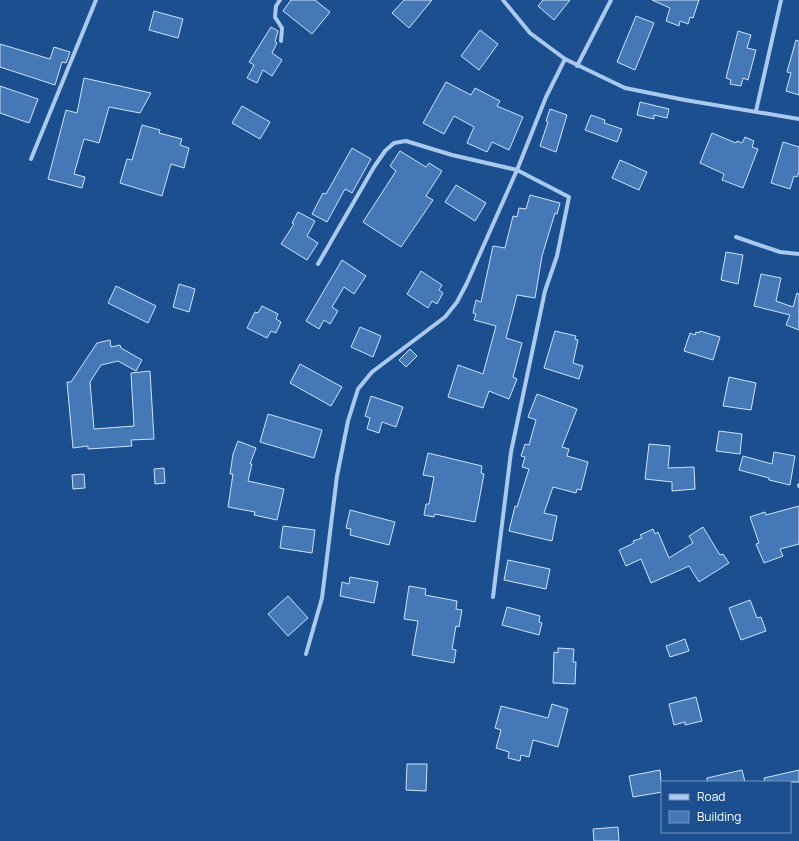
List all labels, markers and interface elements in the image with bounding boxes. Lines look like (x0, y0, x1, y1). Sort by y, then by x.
legend (661, 781, 791, 833)
text: Road (697, 788, 725, 805)
text: Building (697, 808, 741, 825)

